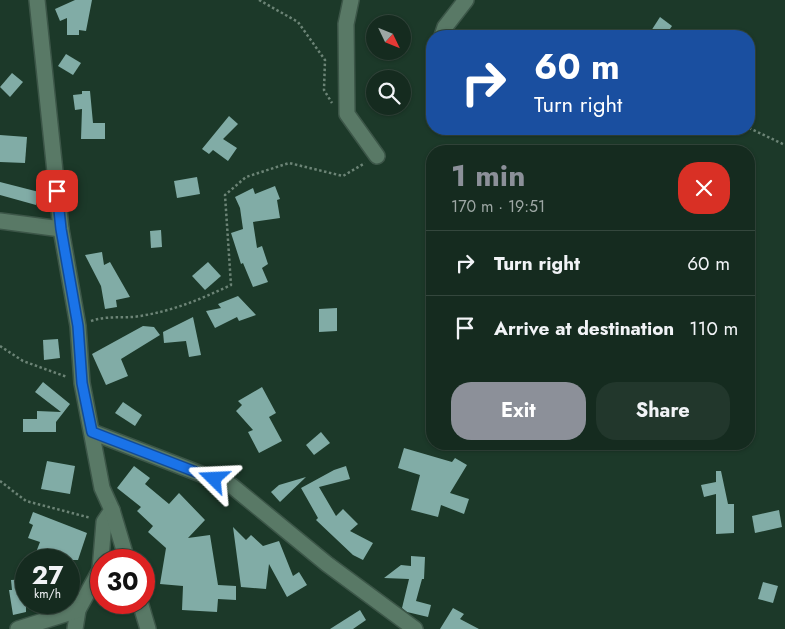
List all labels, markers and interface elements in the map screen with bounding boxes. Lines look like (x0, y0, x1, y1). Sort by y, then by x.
north arrow (366, 15, 411, 60)
map controls (366, 15, 411, 115)
text: 60 m (534, 42, 620, 92)
icon: right (451, 50, 516, 115)
button: search (366, 70, 411, 115)
text: Turn right (534, 88, 622, 120)
text: 1 min (451, 154, 525, 197)
button: close (678, 162, 730, 214)
pin (36, 170, 78, 212)
icon: arrive (43, 177, 71, 205)
text: 170 m · 19:51 (451, 195, 545, 218)
icon: right (451, 249, 479, 277)
text: Turn right (494, 250, 580, 277)
text: 60 m (687, 250, 730, 277)
icon: arrive (451, 314, 479, 342)
text: Arrive at destination (494, 315, 674, 342)
text: 110 m (689, 315, 738, 342)
button: Exit (451, 382, 586, 440)
button: Share (596, 382, 730, 440)
position arrow (187, 452, 239, 504)
speed limit sign: 30 (90, 549, 155, 614)
text: 27 (32, 557, 63, 593)
text: km/h (34, 585, 61, 603)

